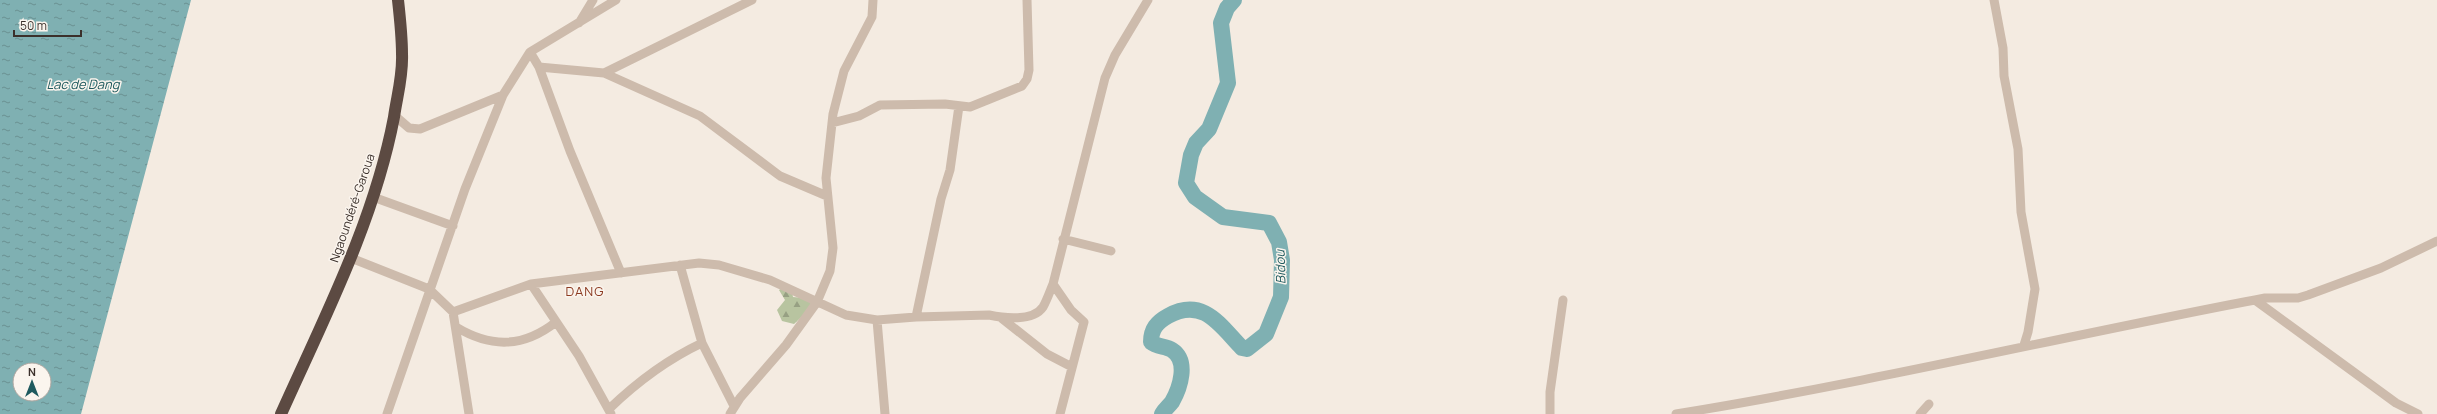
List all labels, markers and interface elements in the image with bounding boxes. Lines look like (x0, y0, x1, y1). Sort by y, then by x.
scale bar (14, 12, 81, 38)
text: 50 m (20, 17, 47, 34)
water label: Lac de Dang (47, 75, 121, 93)
street label: Ngaoundéré-Garoua (325, 151, 379, 265)
water label: Bidou (1270, 248, 1290, 284)
district label: DANG (566, 282, 604, 300)
north arrow (12, 362, 52, 402)
text: N (28, 364, 36, 379)

